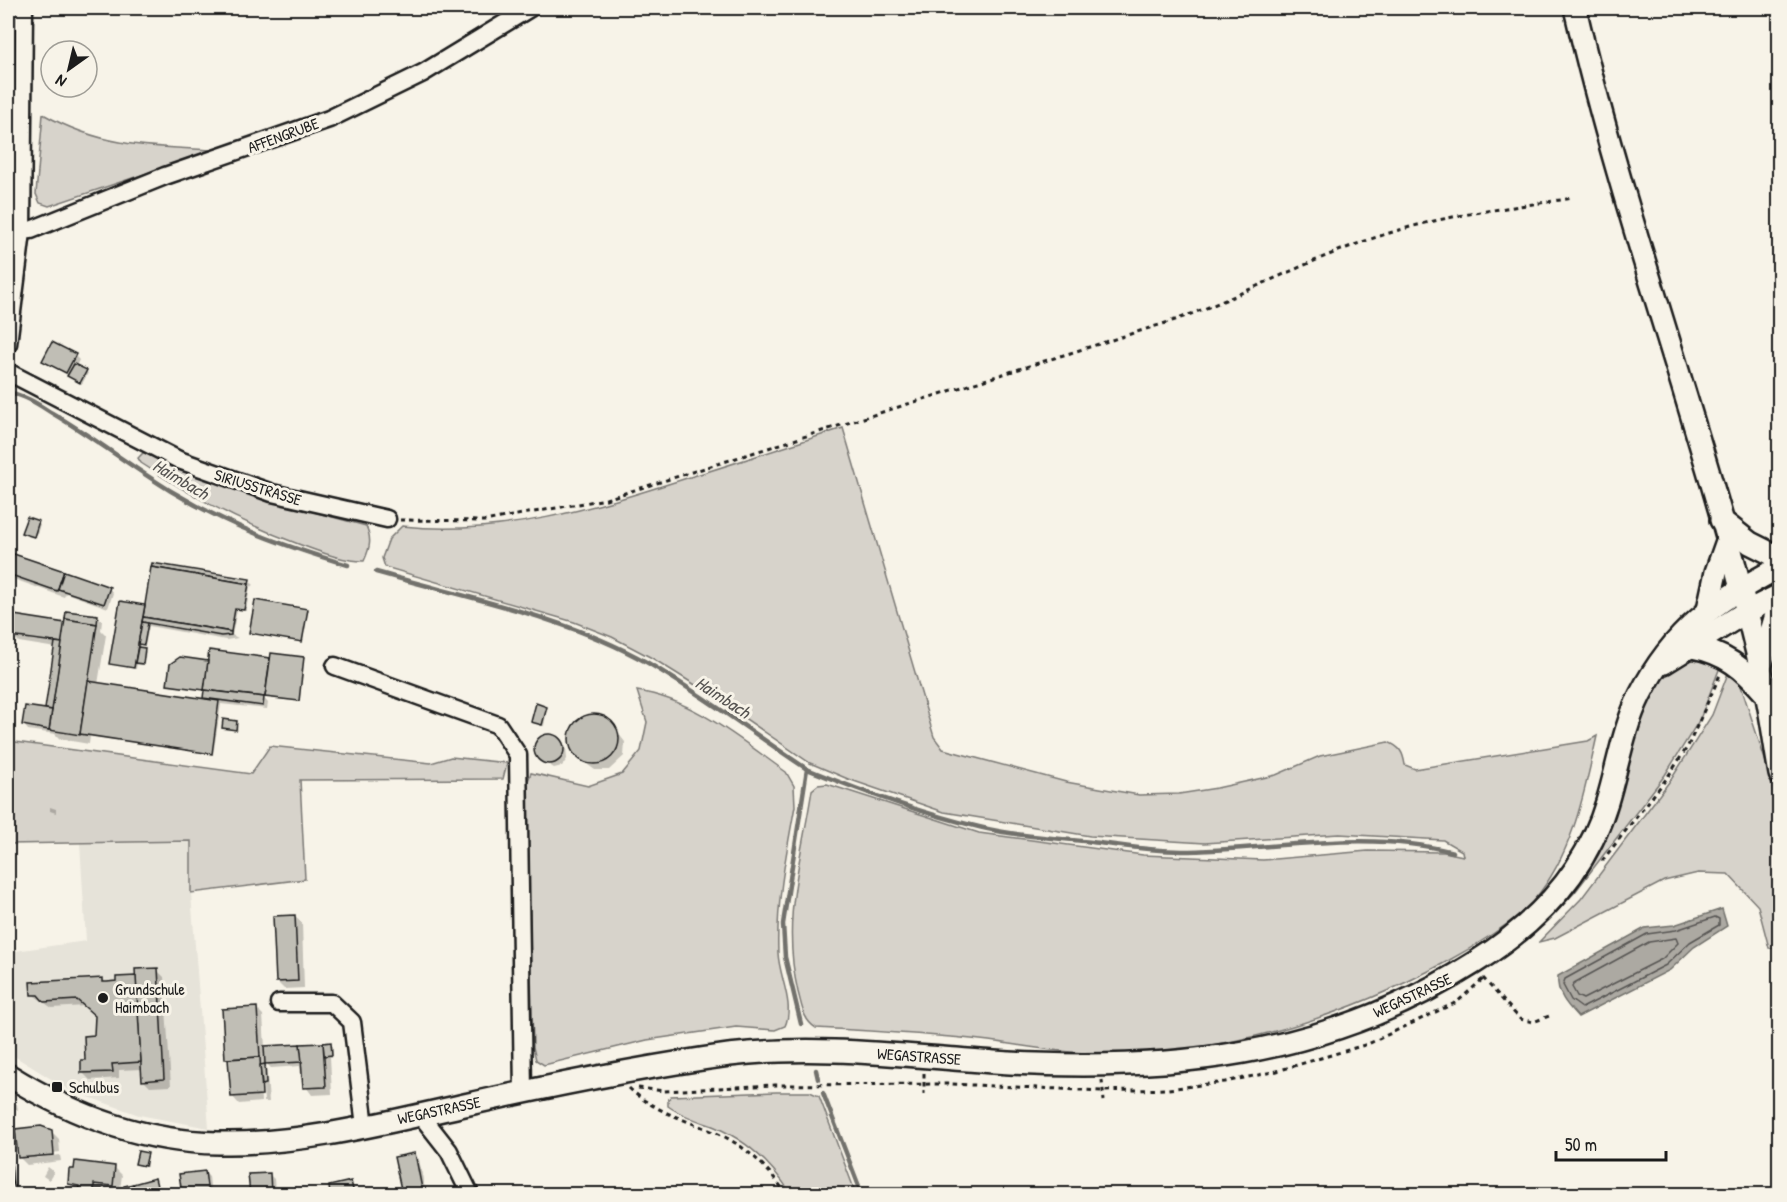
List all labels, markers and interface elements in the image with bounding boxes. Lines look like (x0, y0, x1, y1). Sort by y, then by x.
north arrow (39, 39, 99, 99)
text: N (51, 70, 70, 93)
street label: AFFENGRUBE (244, 112, 322, 158)
water label: Haimbach (149, 453, 215, 506)
street label: SIRIUSSTRASSE (212, 463, 304, 511)
water label: Haimbach (691, 670, 756, 725)
street label: WEGASTRASSE (1369, 967, 1455, 1023)
place label: Grundschule Haimbach (115, 978, 185, 1018)
marker: Grundschule Haimbach (96, 991, 110, 1005)
street label: WEGASTRASSE (876, 1042, 962, 1070)
place label: Schulbus (69, 1076, 119, 1098)
marker: Schulbus (50, 1080, 64, 1094)
street label: WEGASTRASSE (396, 1090, 482, 1130)
scale bar (1556, 1124, 1666, 1162)
text: 50 m (1565, 1132, 1597, 1157)

